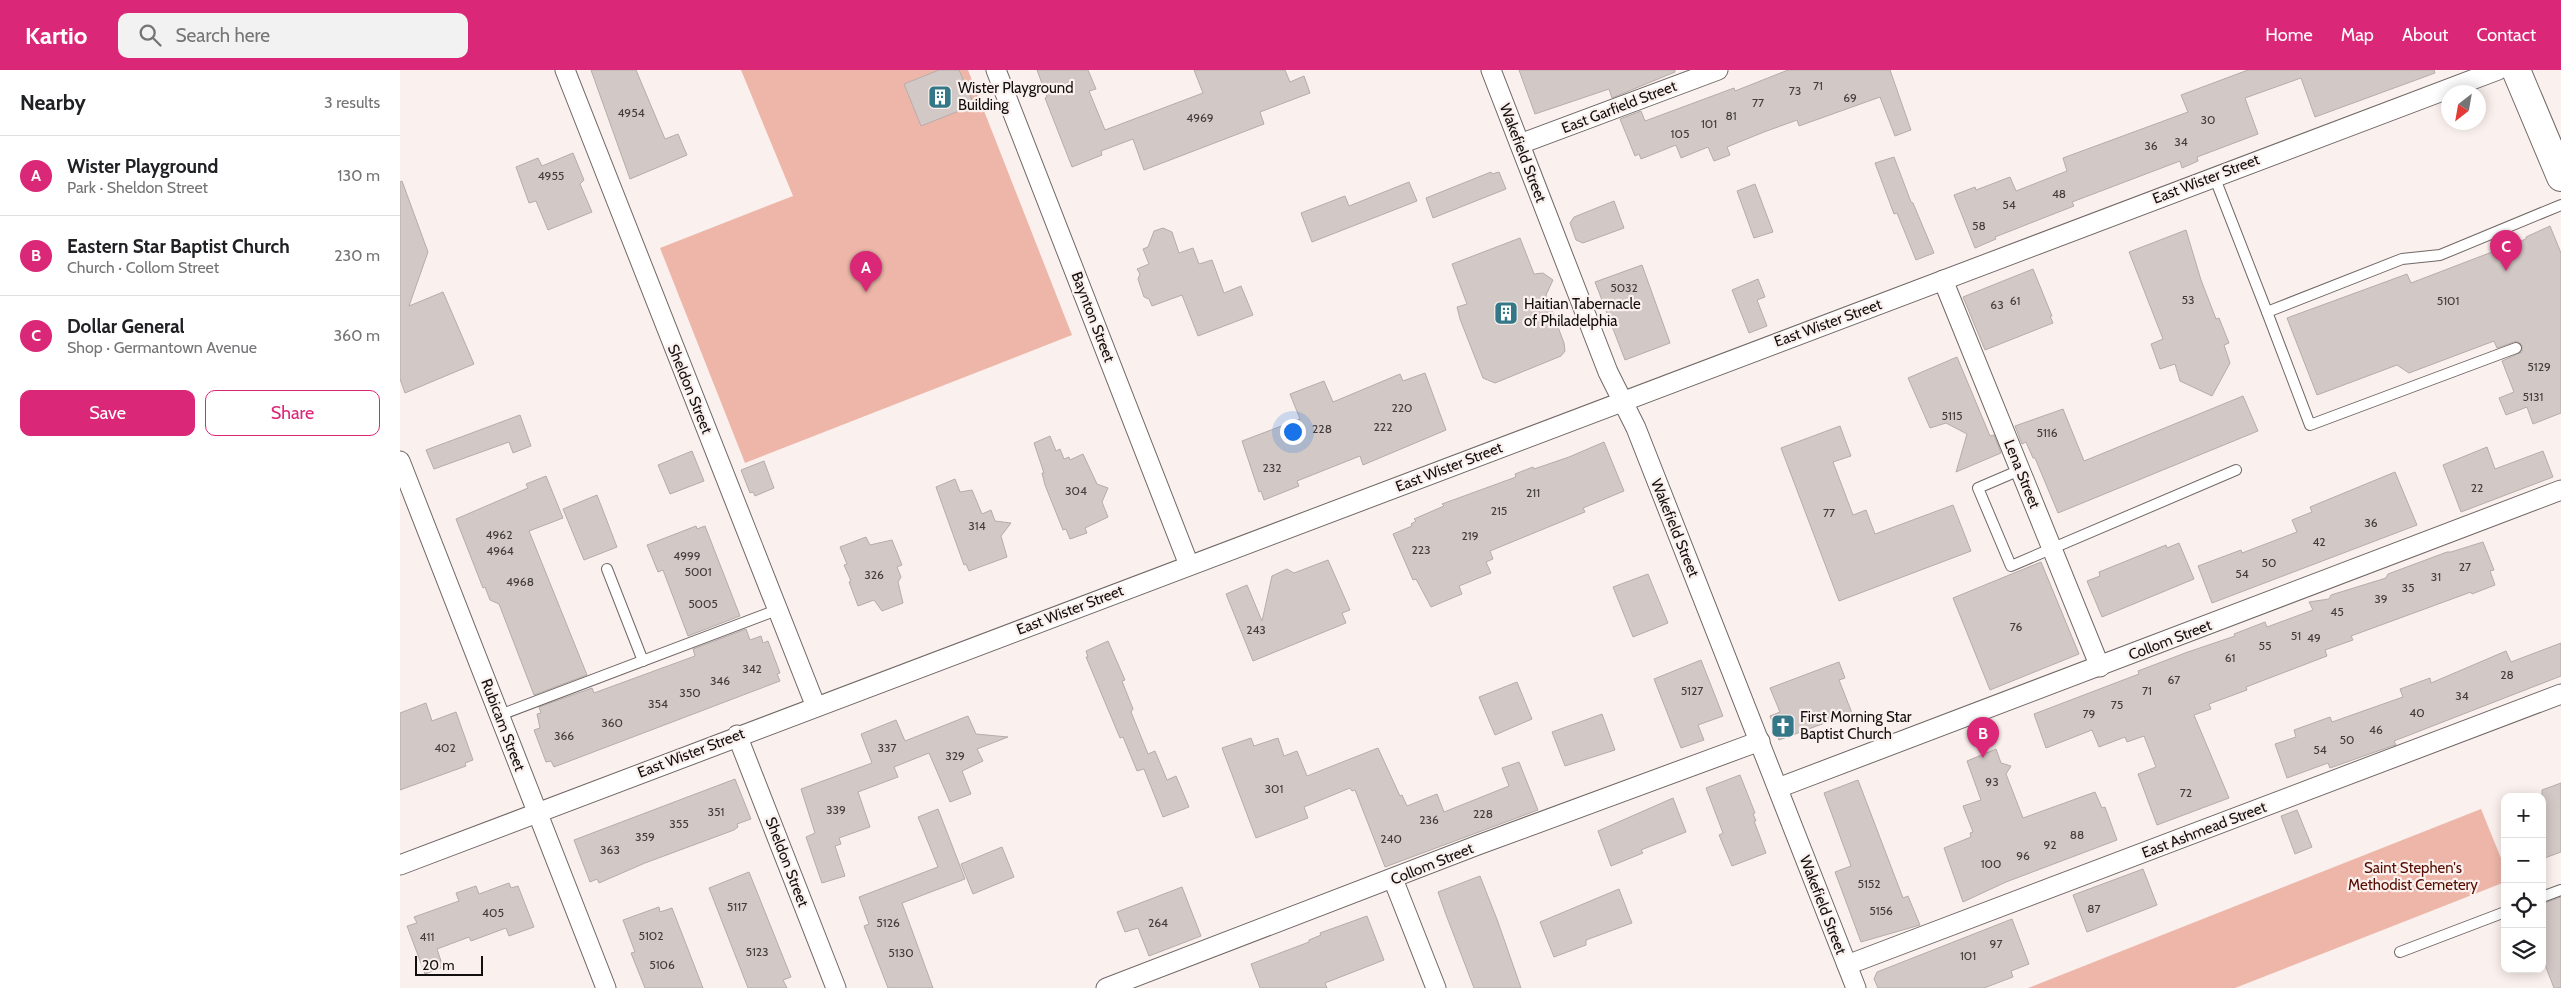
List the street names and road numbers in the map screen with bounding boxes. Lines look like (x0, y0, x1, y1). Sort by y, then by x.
street label: East Garfield Street (1559, 77, 1679, 137)
street label: Wakefield Street (1496, 101, 1550, 205)
street label: East Wister Street (2150, 150, 2262, 208)
street label: Baynton Street (1068, 269, 1118, 365)
street label: East Wister Street (1772, 295, 1884, 351)
street label: Sheldon Street (664, 342, 716, 436)
street label: Lena Street (2000, 437, 2044, 511)
street label: East Wister Street (1393, 438, 1505, 496)
street label: Wakefield Street (1647, 476, 1703, 580)
street label: East Wister Street (1014, 581, 1126, 639)
street label: Collom Street (2126, 616, 2214, 664)
street label: Rubicam Street (477, 676, 529, 774)
street label: East Wister Street (635, 724, 747, 782)
street label: East Ashmead Street (2139, 798, 2269, 862)
street label: Sheldon Street (762, 815, 812, 909)
street label: Collom Street (1388, 839, 1476, 889)
street label: Wakefield Street (1796, 853, 1850, 957)

